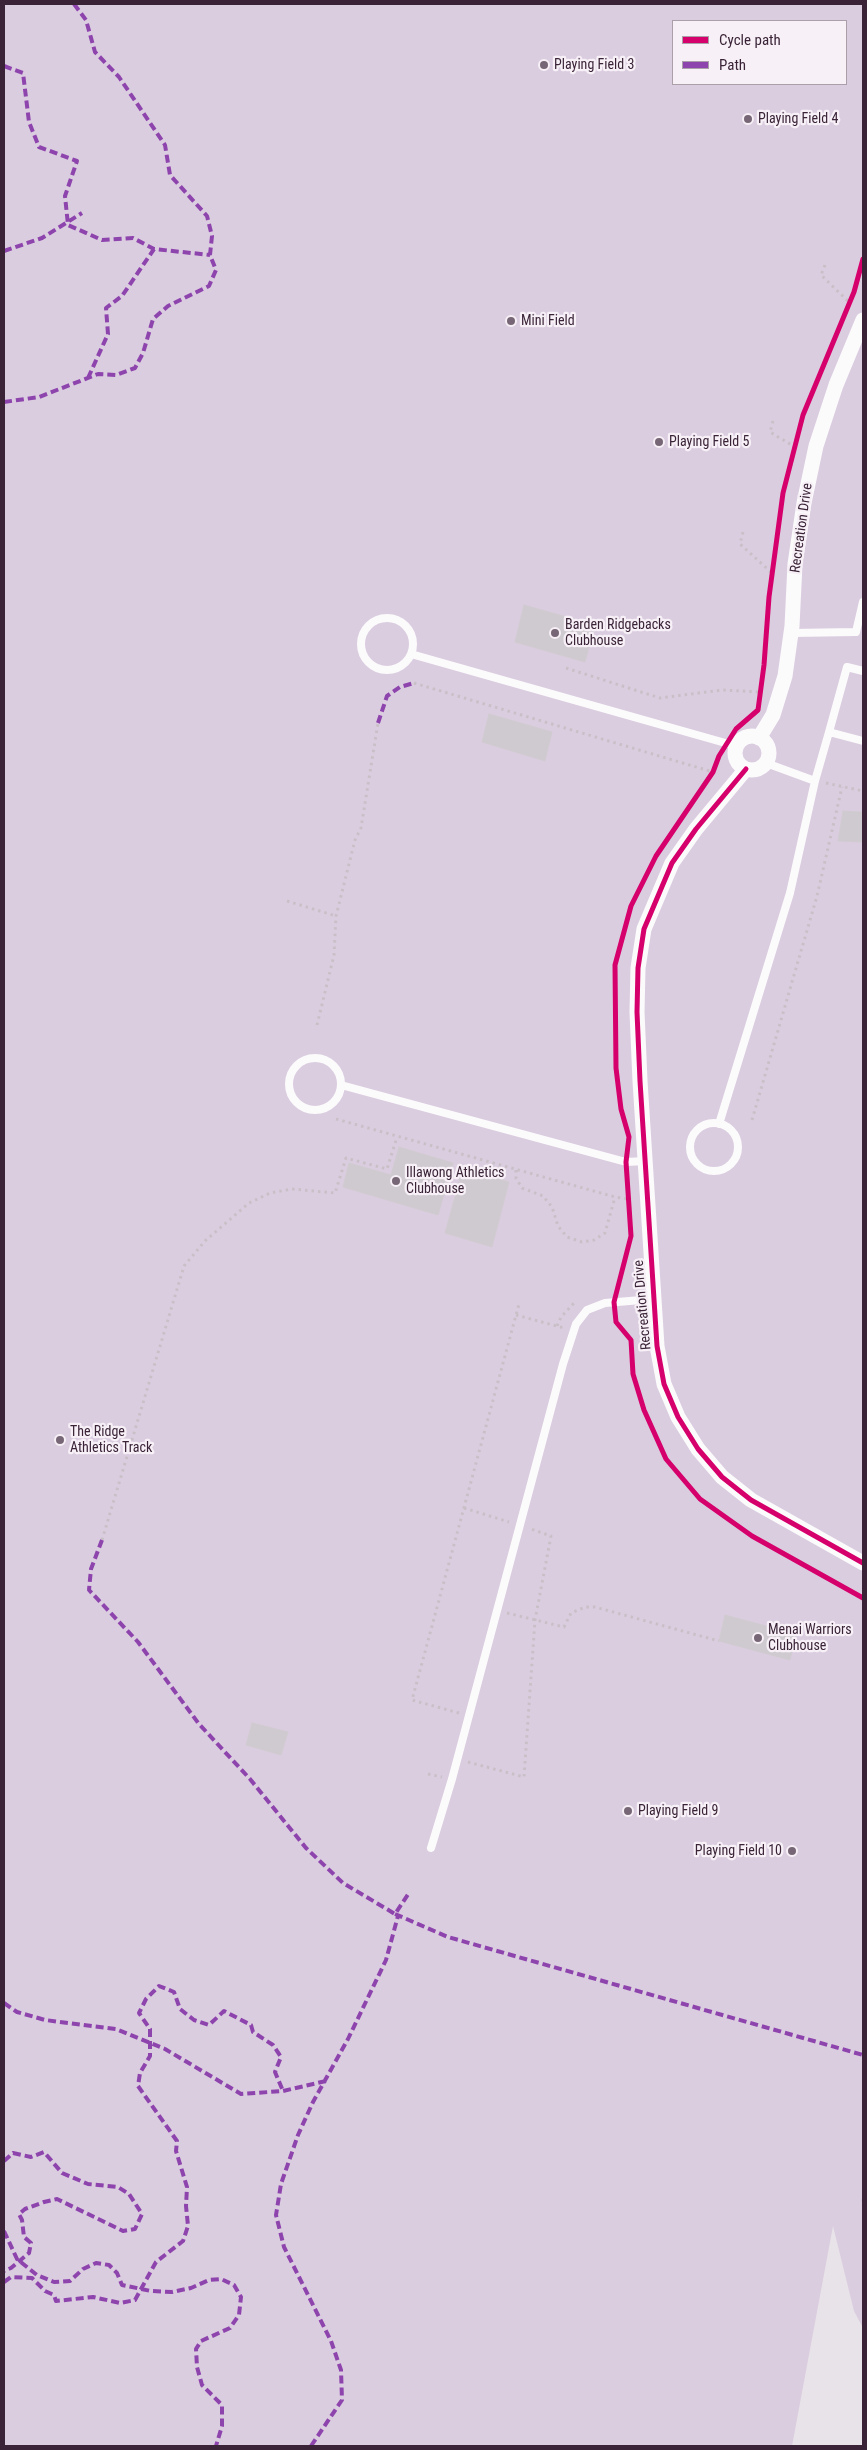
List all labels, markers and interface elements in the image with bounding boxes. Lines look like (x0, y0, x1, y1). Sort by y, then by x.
legend (672, 20, 847, 85)
text: Cycle path (719, 31, 781, 49)
text: Path (719, 56, 746, 74)
place label: Playing Field 3 (554, 57, 634, 73)
marker: Playing Field 3 (538, 59, 550, 71)
place label: Playing Field 4 (758, 111, 838, 127)
marker: Playing Field 4 (742, 113, 754, 125)
place label: Mini Field (521, 313, 575, 329)
marker: Mini Field (505, 315, 517, 327)
place label: Playing Field 5 (669, 434, 749, 450)
marker: Playing Field 5 (653, 436, 665, 448)
street label: Recreation Drive (787, 482, 817, 574)
place label: Barden Ridgebacks Clubhouse (565, 617, 671, 650)
marker: Barden Ridgebacks Clubhouse (549, 627, 561, 639)
place label: Illawong Athletics Clubhouse (406, 1165, 504, 1198)
marker: Illawong Athletics Clubhouse (390, 1175, 402, 1187)
street label: Recreation Drive (631, 1259, 655, 1351)
place label: The Ridge Athletics Track (70, 1424, 152, 1456)
marker: The Ridge Athletics Track (54, 1434, 66, 1446)
place label: Menai Warriors Clubhouse (768, 1622, 852, 1654)
marker: Menai Warriors Clubhouse (752, 1632, 764, 1644)
place label: Playing Field 9 (638, 1803, 718, 1819)
marker: Playing Field 9 (622, 1805, 634, 1817)
place label: Playing Field 10 (695, 1843, 782, 1859)
marker: Playing Field 10 (786, 1845, 798, 1857)

